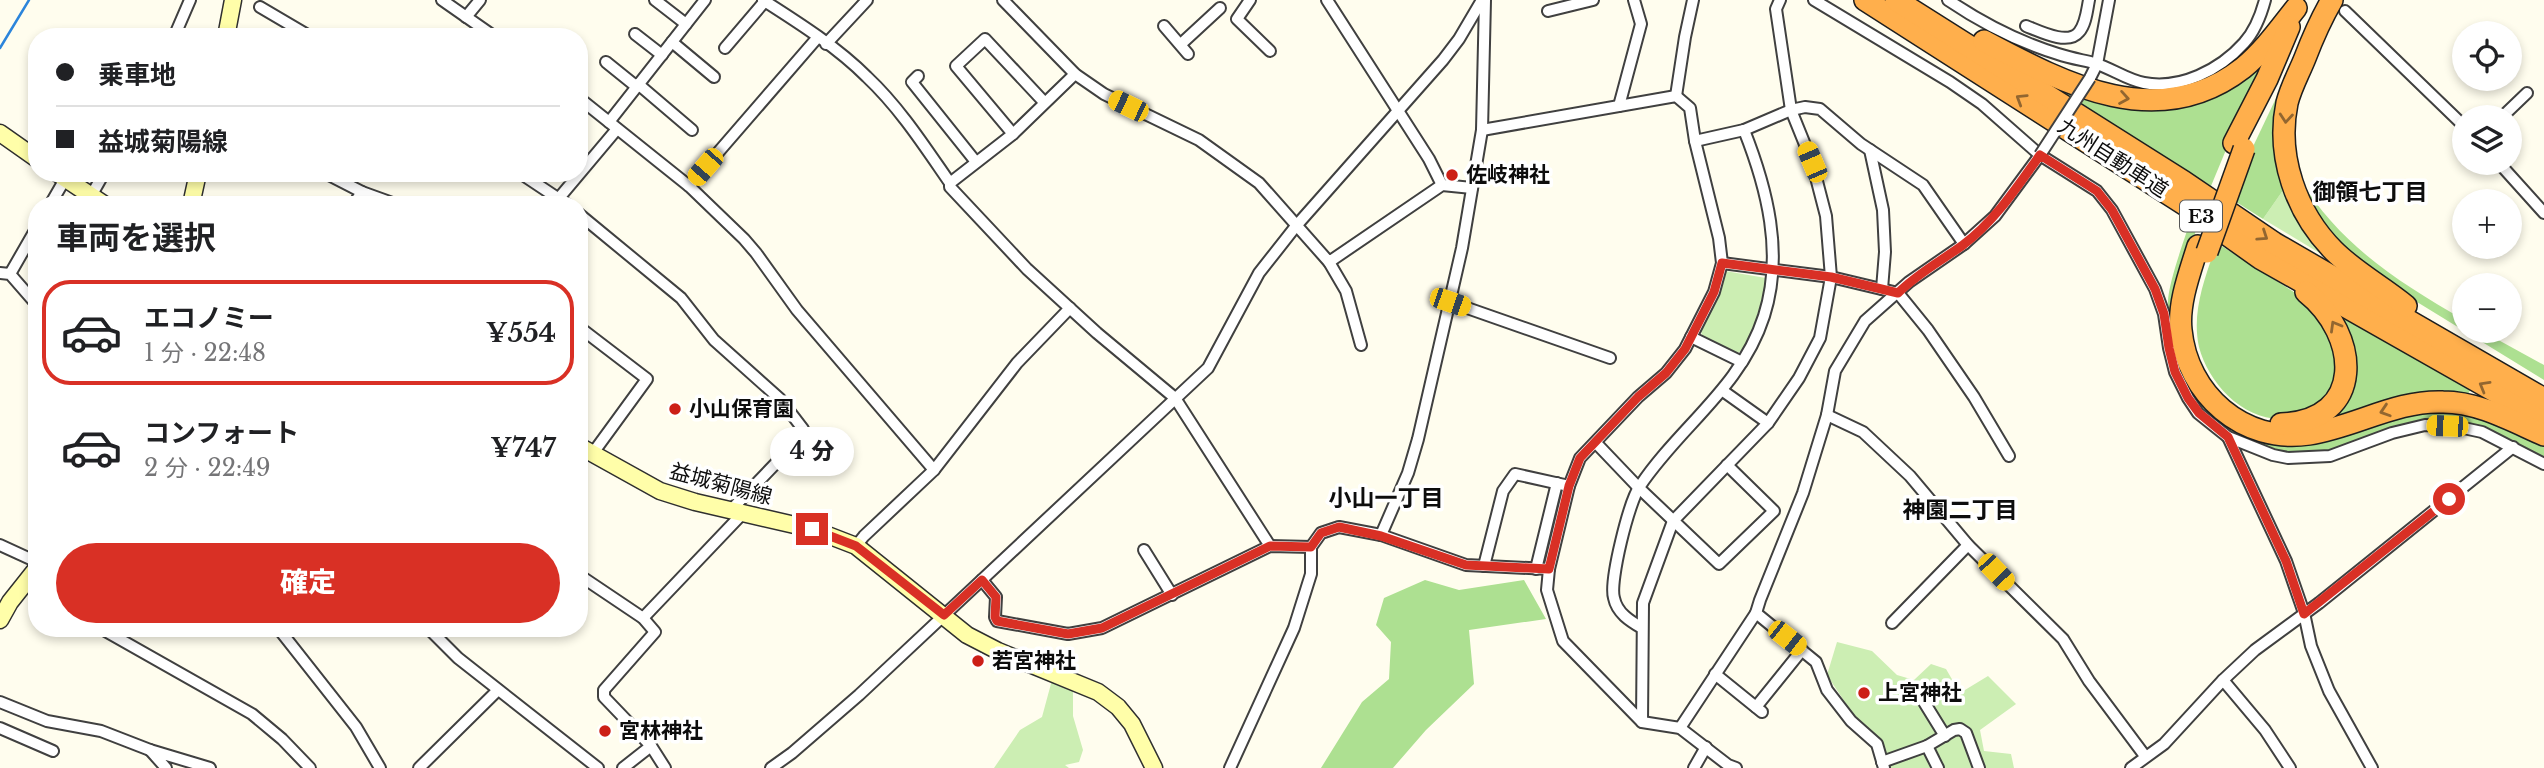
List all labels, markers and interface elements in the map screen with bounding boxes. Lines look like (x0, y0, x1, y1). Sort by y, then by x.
map controls (2452, 21, 2522, 343)
button: locate (2452, 21, 2522, 91)
text: 乗車地 (98, 59, 176, 91)
car (1105, 87, 1152, 125)
one-way arrow (2118, 90, 2130, 105)
one-way arrow (2015, 94, 2028, 107)
button: layers (2452, 105, 2522, 175)
one-way arrow (2278, 112, 2293, 124)
street label: 九州自動車道 (2053, 113, 2173, 203)
text: 益城菊陽線 (98, 126, 228, 158)
car (1795, 139, 1830, 185)
car (684, 144, 727, 190)
place label: 佐岐神社 (1466, 162, 1550, 188)
marker: 佐岐神社 (1444, 167, 1460, 183)
district label: 御領七丁目 (2313, 178, 2428, 206)
button: + (2452, 189, 2522, 259)
road number: E3 (2180, 200, 2222, 232)
text: 車両を選択 (56, 218, 216, 258)
one-way arrow (2255, 227, 2268, 240)
button: − (2452, 273, 2522, 343)
car (1427, 285, 1474, 319)
icon: car (60, 301, 123, 364)
text: エコノミー (144, 302, 274, 334)
text: ¥554 (486, 317, 556, 349)
one-way arrow (2330, 321, 2343, 334)
text: 1 分 · 22:48 (144, 339, 266, 367)
one-way arrow (2479, 381, 2492, 394)
place label: 小山保育園 (689, 396, 794, 422)
marker: 小山保育園 (667, 401, 683, 417)
one-way arrow (2379, 403, 2392, 417)
car (2426, 415, 2469, 437)
icon: car (60, 416, 123, 479)
text: コンフォート (144, 417, 299, 449)
callout: 4 分 (770, 428, 854, 476)
text: ¥747 (490, 432, 556, 464)
text: 4 分 (790, 437, 834, 465)
text: 2 分 · 22:49 (144, 454, 271, 482)
street label: 益城菊陽線 (667, 458, 775, 510)
route start (2433, 483, 2465, 515)
district label: 小山一丁目 (1329, 484, 1444, 512)
district label: 神園二丁目 (1903, 496, 2018, 524)
route end (796, 513, 828, 545)
button: 確定 (56, 543, 560, 623)
car (1974, 550, 2019, 594)
car (1764, 617, 1811, 659)
place label: 若宮神社 (992, 648, 1076, 674)
marker: 若宮神社 (970, 653, 986, 669)
place label: 上宮神社 (1878, 680, 1962, 706)
marker: 上宮神社 (1856, 685, 1872, 701)
place label: 宮林神社 (619, 718, 703, 744)
marker: 宮林神社 (597, 723, 613, 739)

